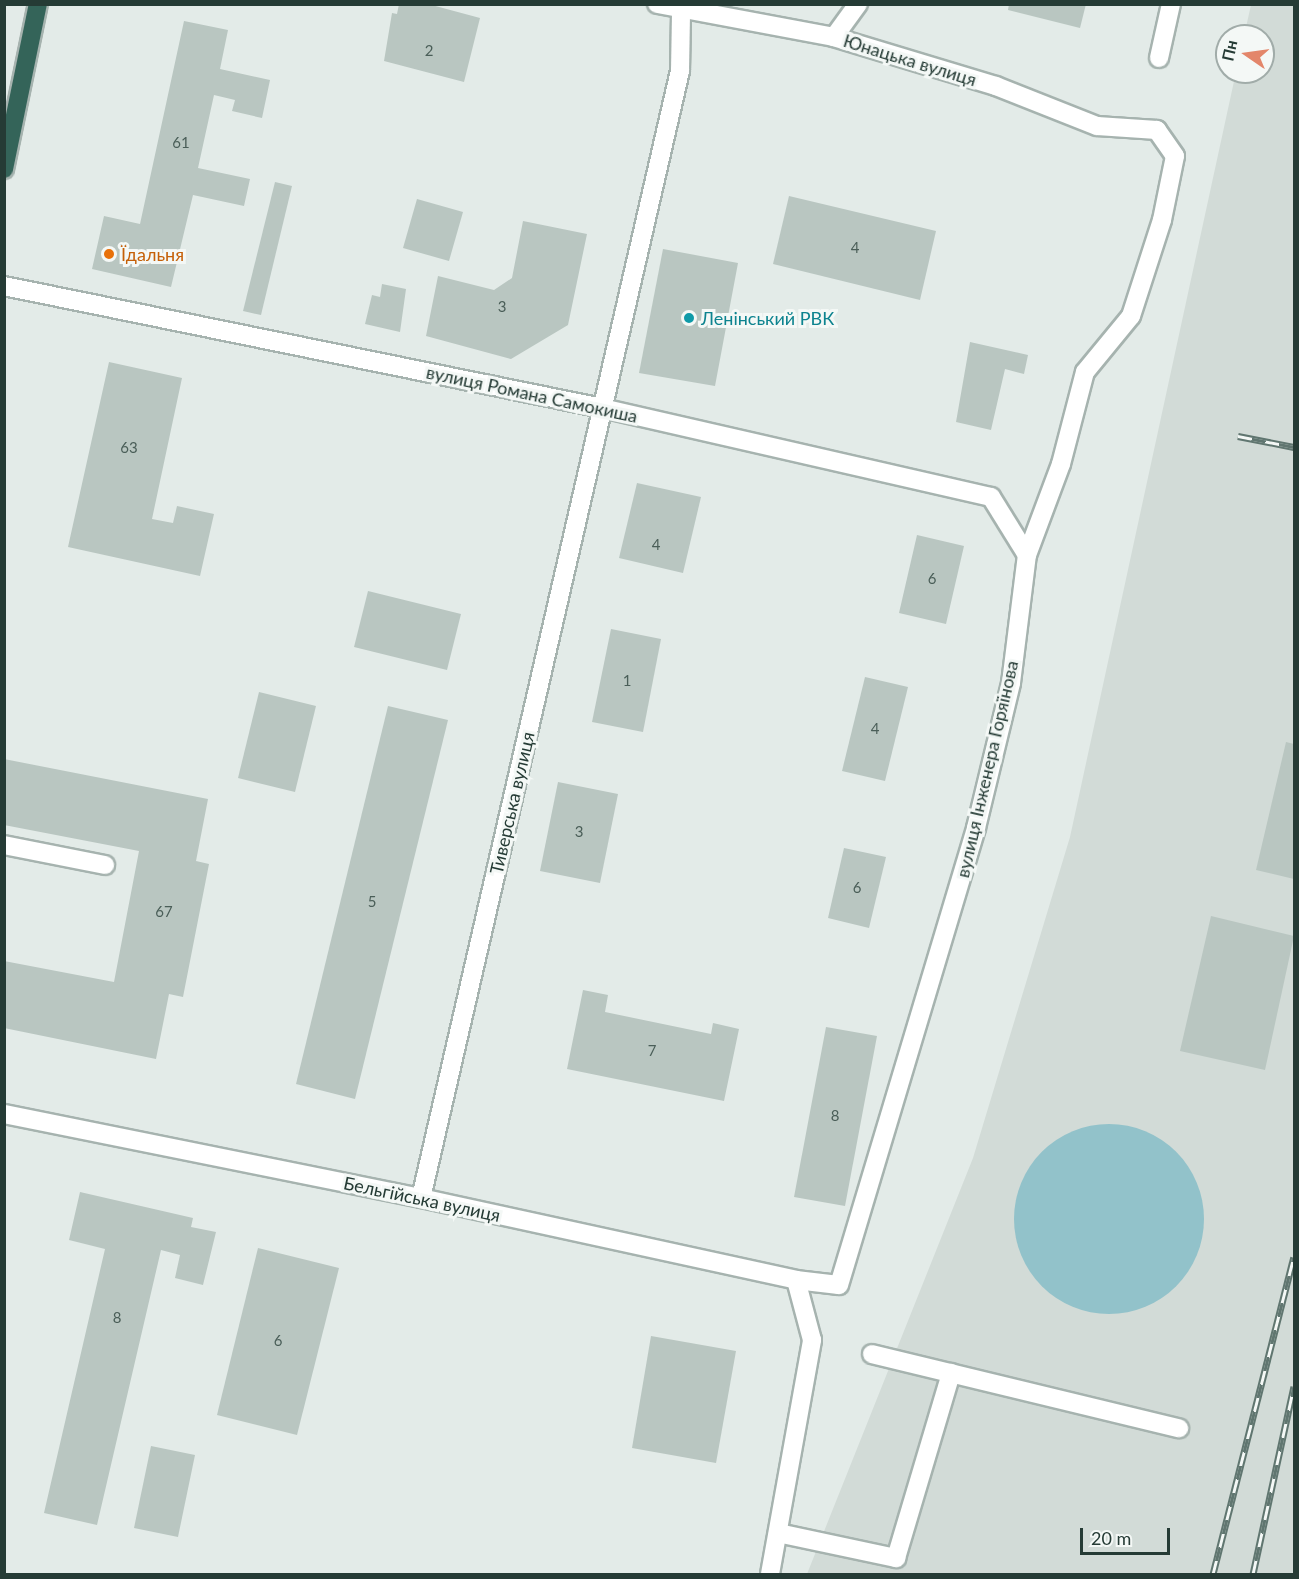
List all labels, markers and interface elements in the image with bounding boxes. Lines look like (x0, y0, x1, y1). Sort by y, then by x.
north arrow (1215, 24, 1275, 84)
street label: Юнацька вулиця (841, 30, 979, 90)
text: Пн (1217, 38, 1241, 63)
house number: 2 (425, 42, 433, 60)
house number: 61 (172, 134, 190, 152)
house number: 4 (851, 239, 859, 257)
place label: Їдальня (121, 243, 184, 265)
marker: Їдальня (102, 247, 116, 261)
house number: 3 (498, 298, 506, 316)
place label: Ленінський РВК (701, 307, 834, 329)
marker: Ленінський РВК (682, 311, 696, 325)
street label: вулиця Романа Самокиша (424, 361, 640, 427)
house number: 63 (120, 439, 138, 457)
house number: 4 (652, 536, 660, 554)
house number: 6 (928, 570, 936, 588)
street label: вулиця Інженера Горяїнова (951, 658, 1023, 880)
house number: 1 (623, 672, 631, 690)
house number: 4 (871, 720, 879, 738)
street label: Тиверська вулиця (485, 730, 539, 876)
house number: 3 (575, 823, 583, 841)
house number: 6 (853, 879, 861, 897)
house number: 5 (368, 893, 376, 911)
house number: 67 (155, 903, 173, 921)
house number: 7 (648, 1042, 656, 1060)
house number: 8 (831, 1107, 839, 1125)
street label: Бельгійська вулиця (342, 1172, 502, 1226)
house number: 8 (113, 1309, 121, 1327)
house number: 6 (274, 1332, 282, 1350)
scale bar (1083, 1516, 1173, 1554)
text: 20 m (1091, 1527, 1131, 1549)

